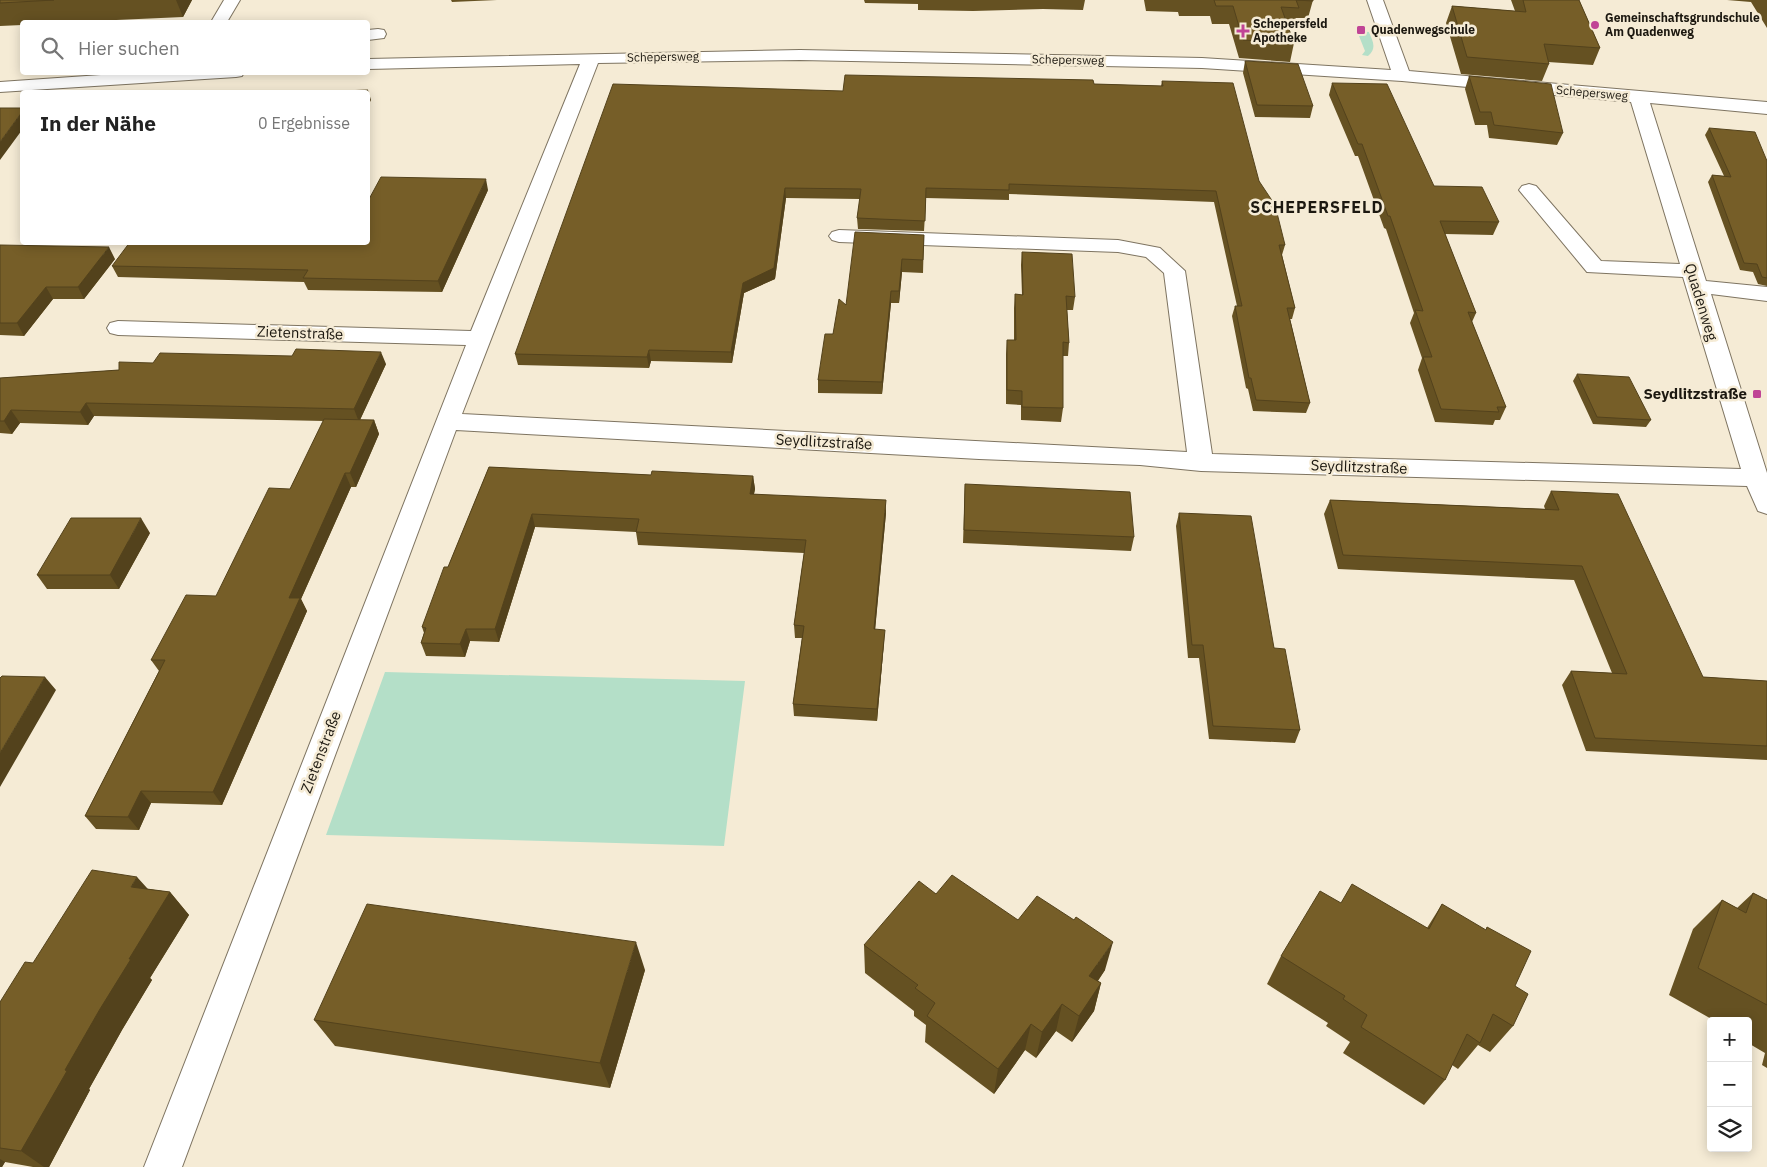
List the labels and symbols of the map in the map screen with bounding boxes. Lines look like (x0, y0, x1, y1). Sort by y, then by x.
place label: Gemeinschaftsgrundschule Am Quadenweg (1605, 10, 1760, 39)
place label: Schepersfeld Apotheke (1253, 16, 1327, 45)
marker: Gemeinschaftsgrundschule Am Quadenweg (1589, 19, 1601, 31)
place label: Quadenwegschule (1371, 22, 1475, 37)
marker: Quadenwegschule (1355, 24, 1367, 36)
marker: Schepersfeld Apotheke (1237, 25, 1249, 37)
street label: Schepersweg (627, 48, 700, 65)
street label: Schepersweg (1032, 51, 1105, 68)
street label: Schepersweg (1555, 82, 1629, 103)
district label: SCHEPERSFELD (1250, 197, 1384, 217)
street label: Quadenweg (1681, 261, 1722, 343)
street label: Zietenstraße (257, 321, 344, 344)
place label: Seydlitzstraße (1643, 384, 1747, 403)
marker: Seydlitzstraße (1751, 388, 1763, 400)
street label: Seydlitzstraße (775, 429, 873, 454)
street label: Seydlitzstraße (1310, 455, 1408, 478)
street label: Zietenstraße (296, 708, 345, 796)

